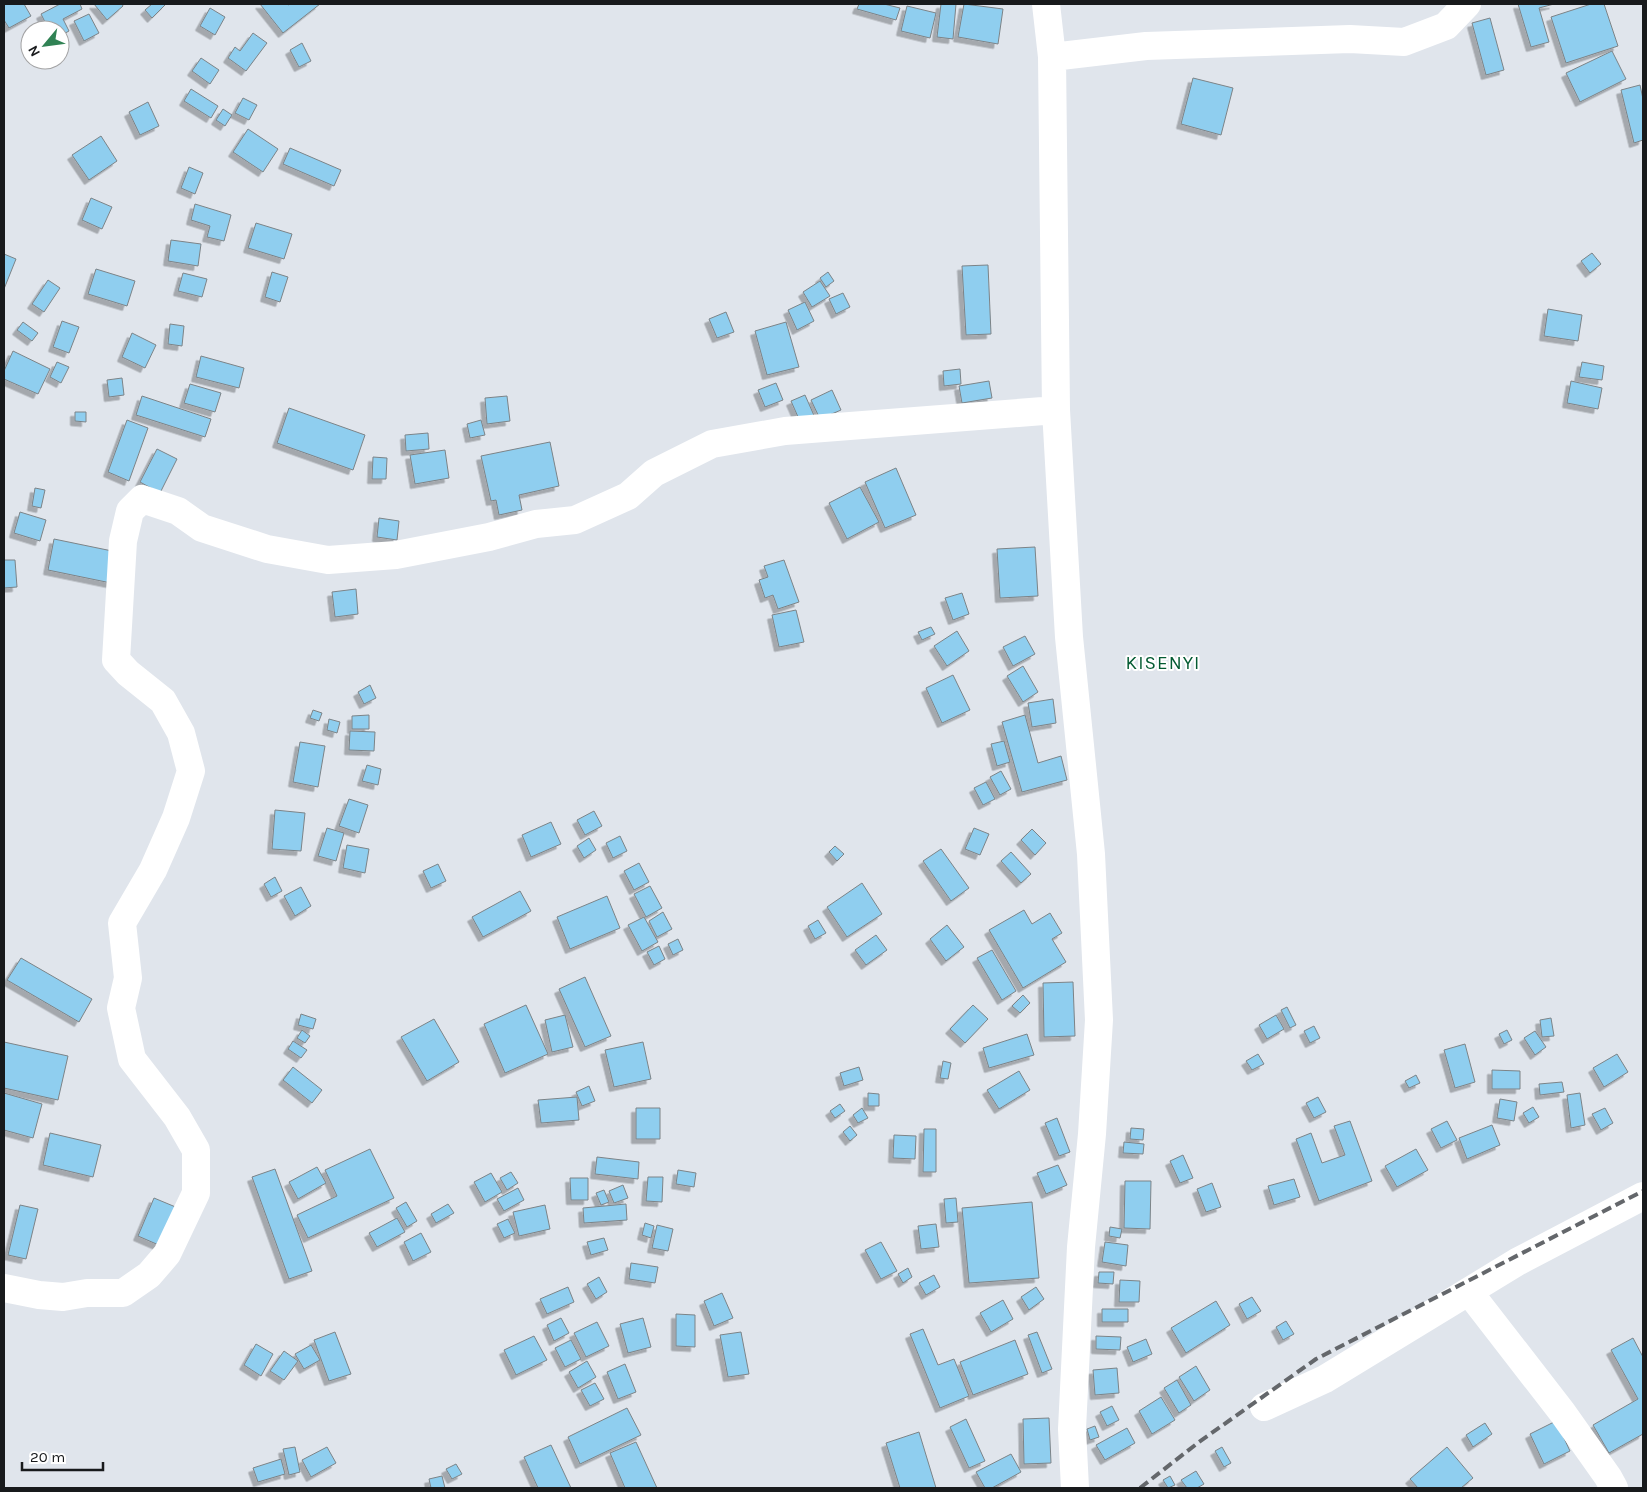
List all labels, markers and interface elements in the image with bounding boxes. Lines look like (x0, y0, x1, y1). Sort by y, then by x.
north arrow (20, 20, 70, 70)
text: N (24, 43, 44, 60)
district label: KISENYI (1126, 652, 1200, 674)
scale bar (22, 1440, 104, 1472)
text: 20 m (30, 1448, 65, 1466)

